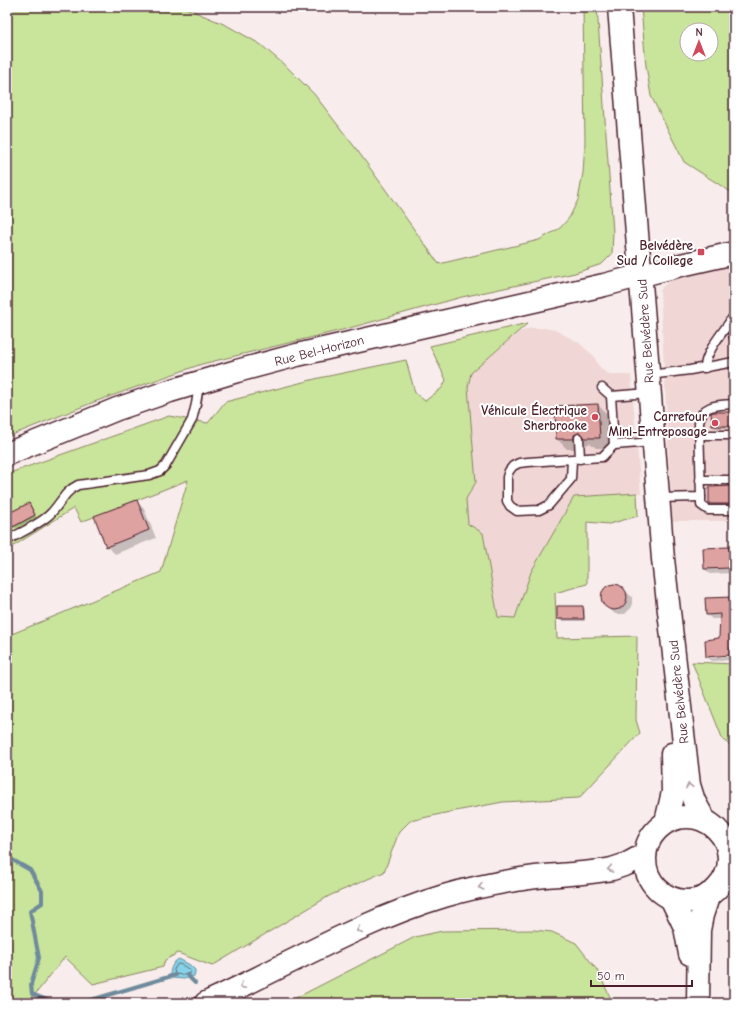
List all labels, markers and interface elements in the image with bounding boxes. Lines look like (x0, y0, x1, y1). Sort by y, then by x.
north arrow (679, 22, 719, 62)
text: N (695, 26, 703, 39)
place label: Belvédère Sud / College (617, 238, 694, 268)
marker: Belvédère Sud / College (696, 247, 706, 257)
street label: Rue Belvédère Sud (634, 278, 657, 383)
street label: Rue Bel-Horizon (273, 332, 365, 369)
place label: Véhicule Électrique Sherbrooke (481, 402, 588, 433)
place label: Carrefour Mini-Entreposage (608, 409, 708, 439)
marker: Véhicule Électrique Sherbrooke (590, 412, 600, 422)
marker: Carrefour Mini-Entreposage (710, 418, 720, 428)
street label: Rue Belvédère Sud (666, 639, 691, 745)
one-way arrow (686, 783, 694, 789)
one-way arrow (607, 865, 613, 873)
one-way arrow (478, 882, 484, 890)
one-way arrow (355, 925, 363, 933)
scale bar (591, 962, 692, 988)
text: 50 m (597, 969, 625, 983)
one-way arrow (238, 981, 246, 989)

